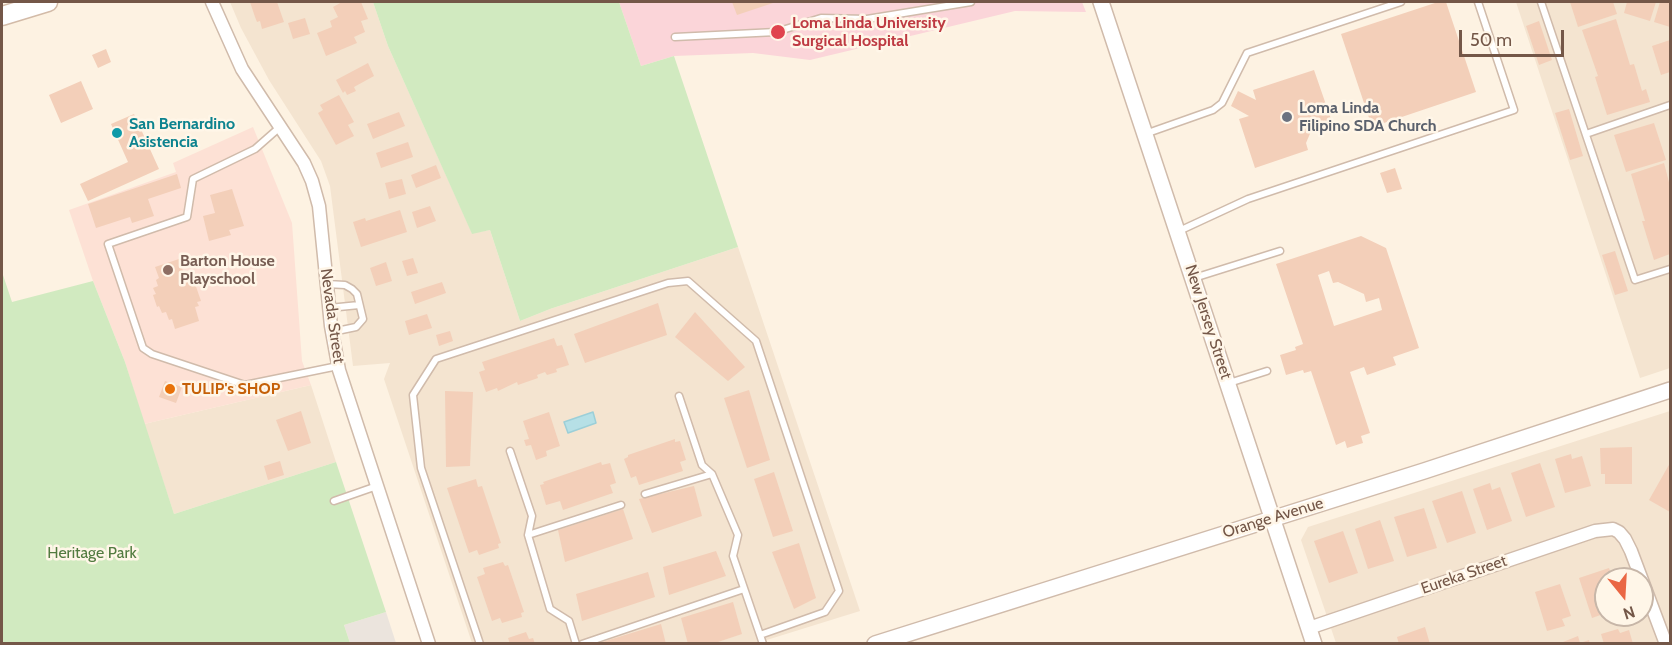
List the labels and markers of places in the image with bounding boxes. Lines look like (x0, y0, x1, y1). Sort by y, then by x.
place label: Loma Linda University Surgical Hospital (792, 13, 946, 51)
marker: Loma Linda University Surgical Hospital (769, 23, 787, 41)
place label: Loma Linda Filipino SDA Church (1299, 98, 1436, 136)
marker: Loma Linda Filipino SDA Church (1280, 110, 1294, 124)
place label: San Bernardino Asistencia (129, 114, 235, 152)
marker: San Bernardino Asistencia (110, 126, 124, 140)
place label: Barton House Playschool (180, 251, 275, 289)
marker: Barton House Playschool (161, 263, 175, 277)
place label: TULIP's SHOP (182, 379, 280, 399)
marker: TULIP's SHOP (163, 382, 177, 396)

